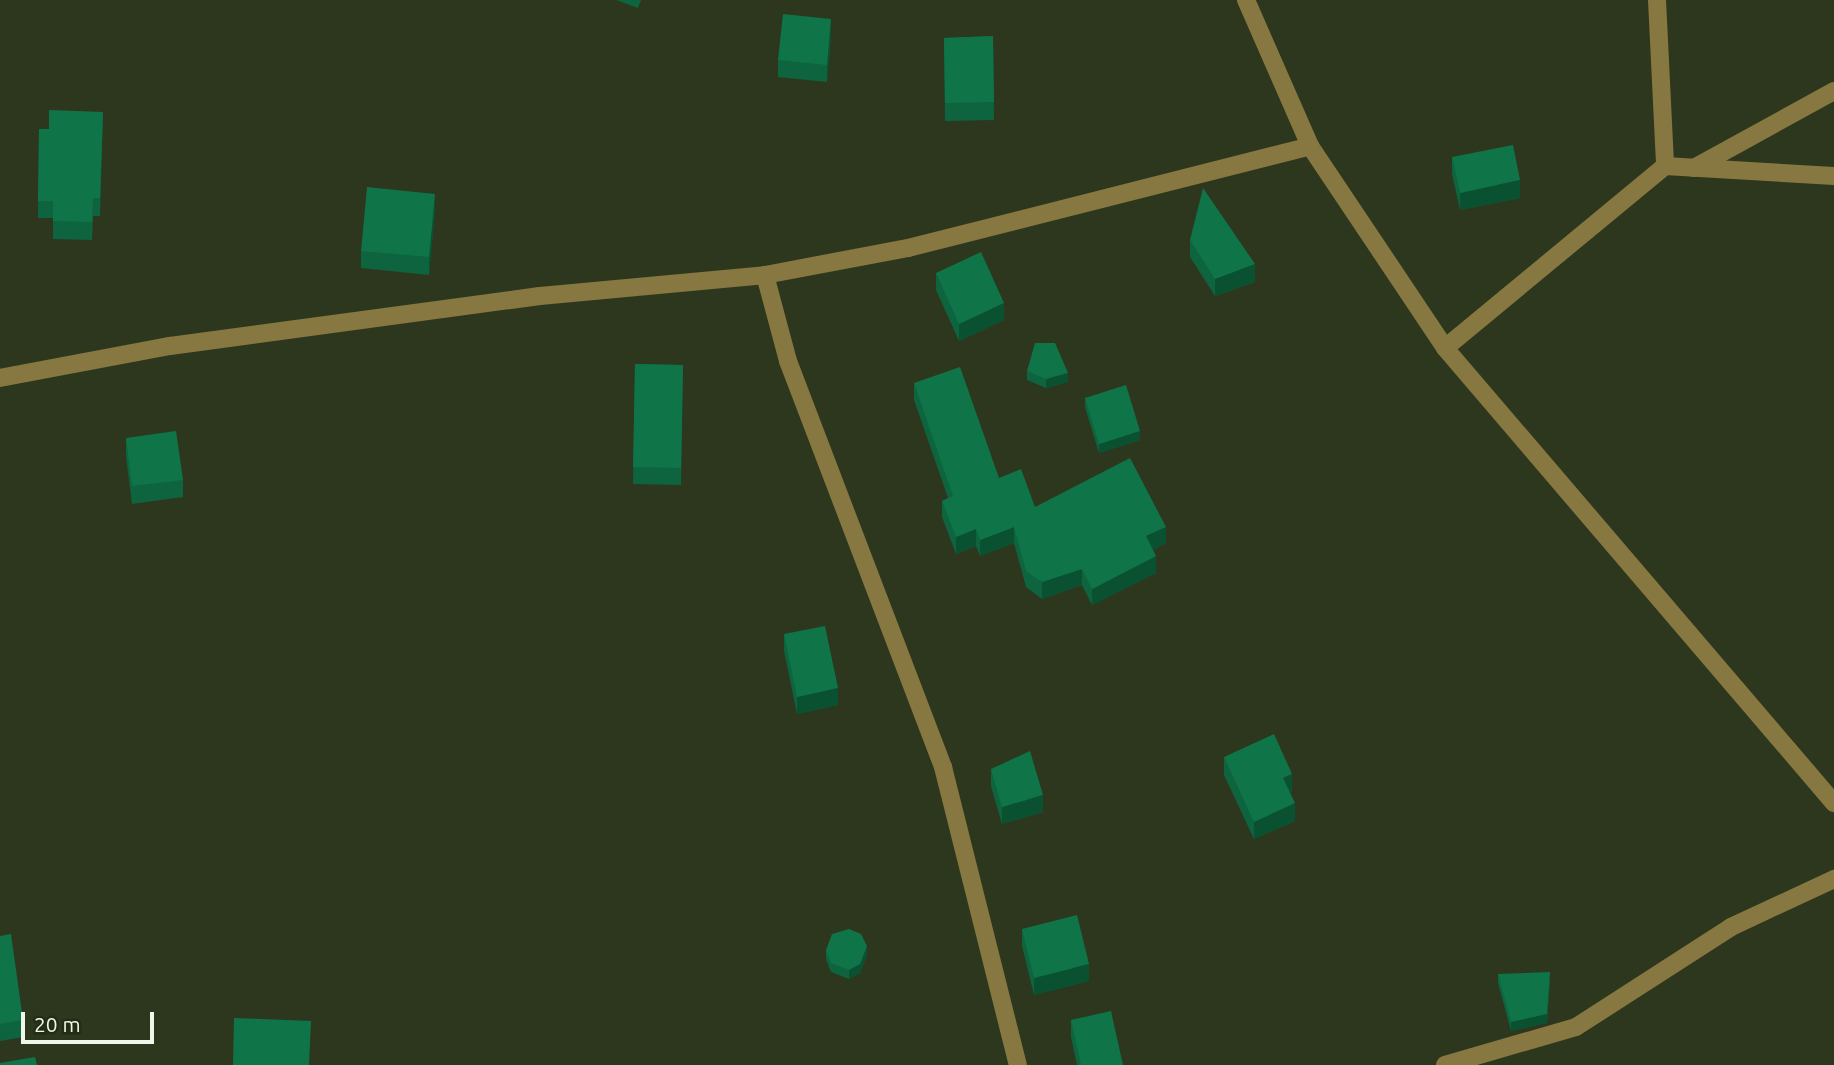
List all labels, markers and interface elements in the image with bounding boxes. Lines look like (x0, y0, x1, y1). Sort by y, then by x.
scale bar (24, 998, 158, 1042)
text: 20 m (34, 1012, 81, 1036)

